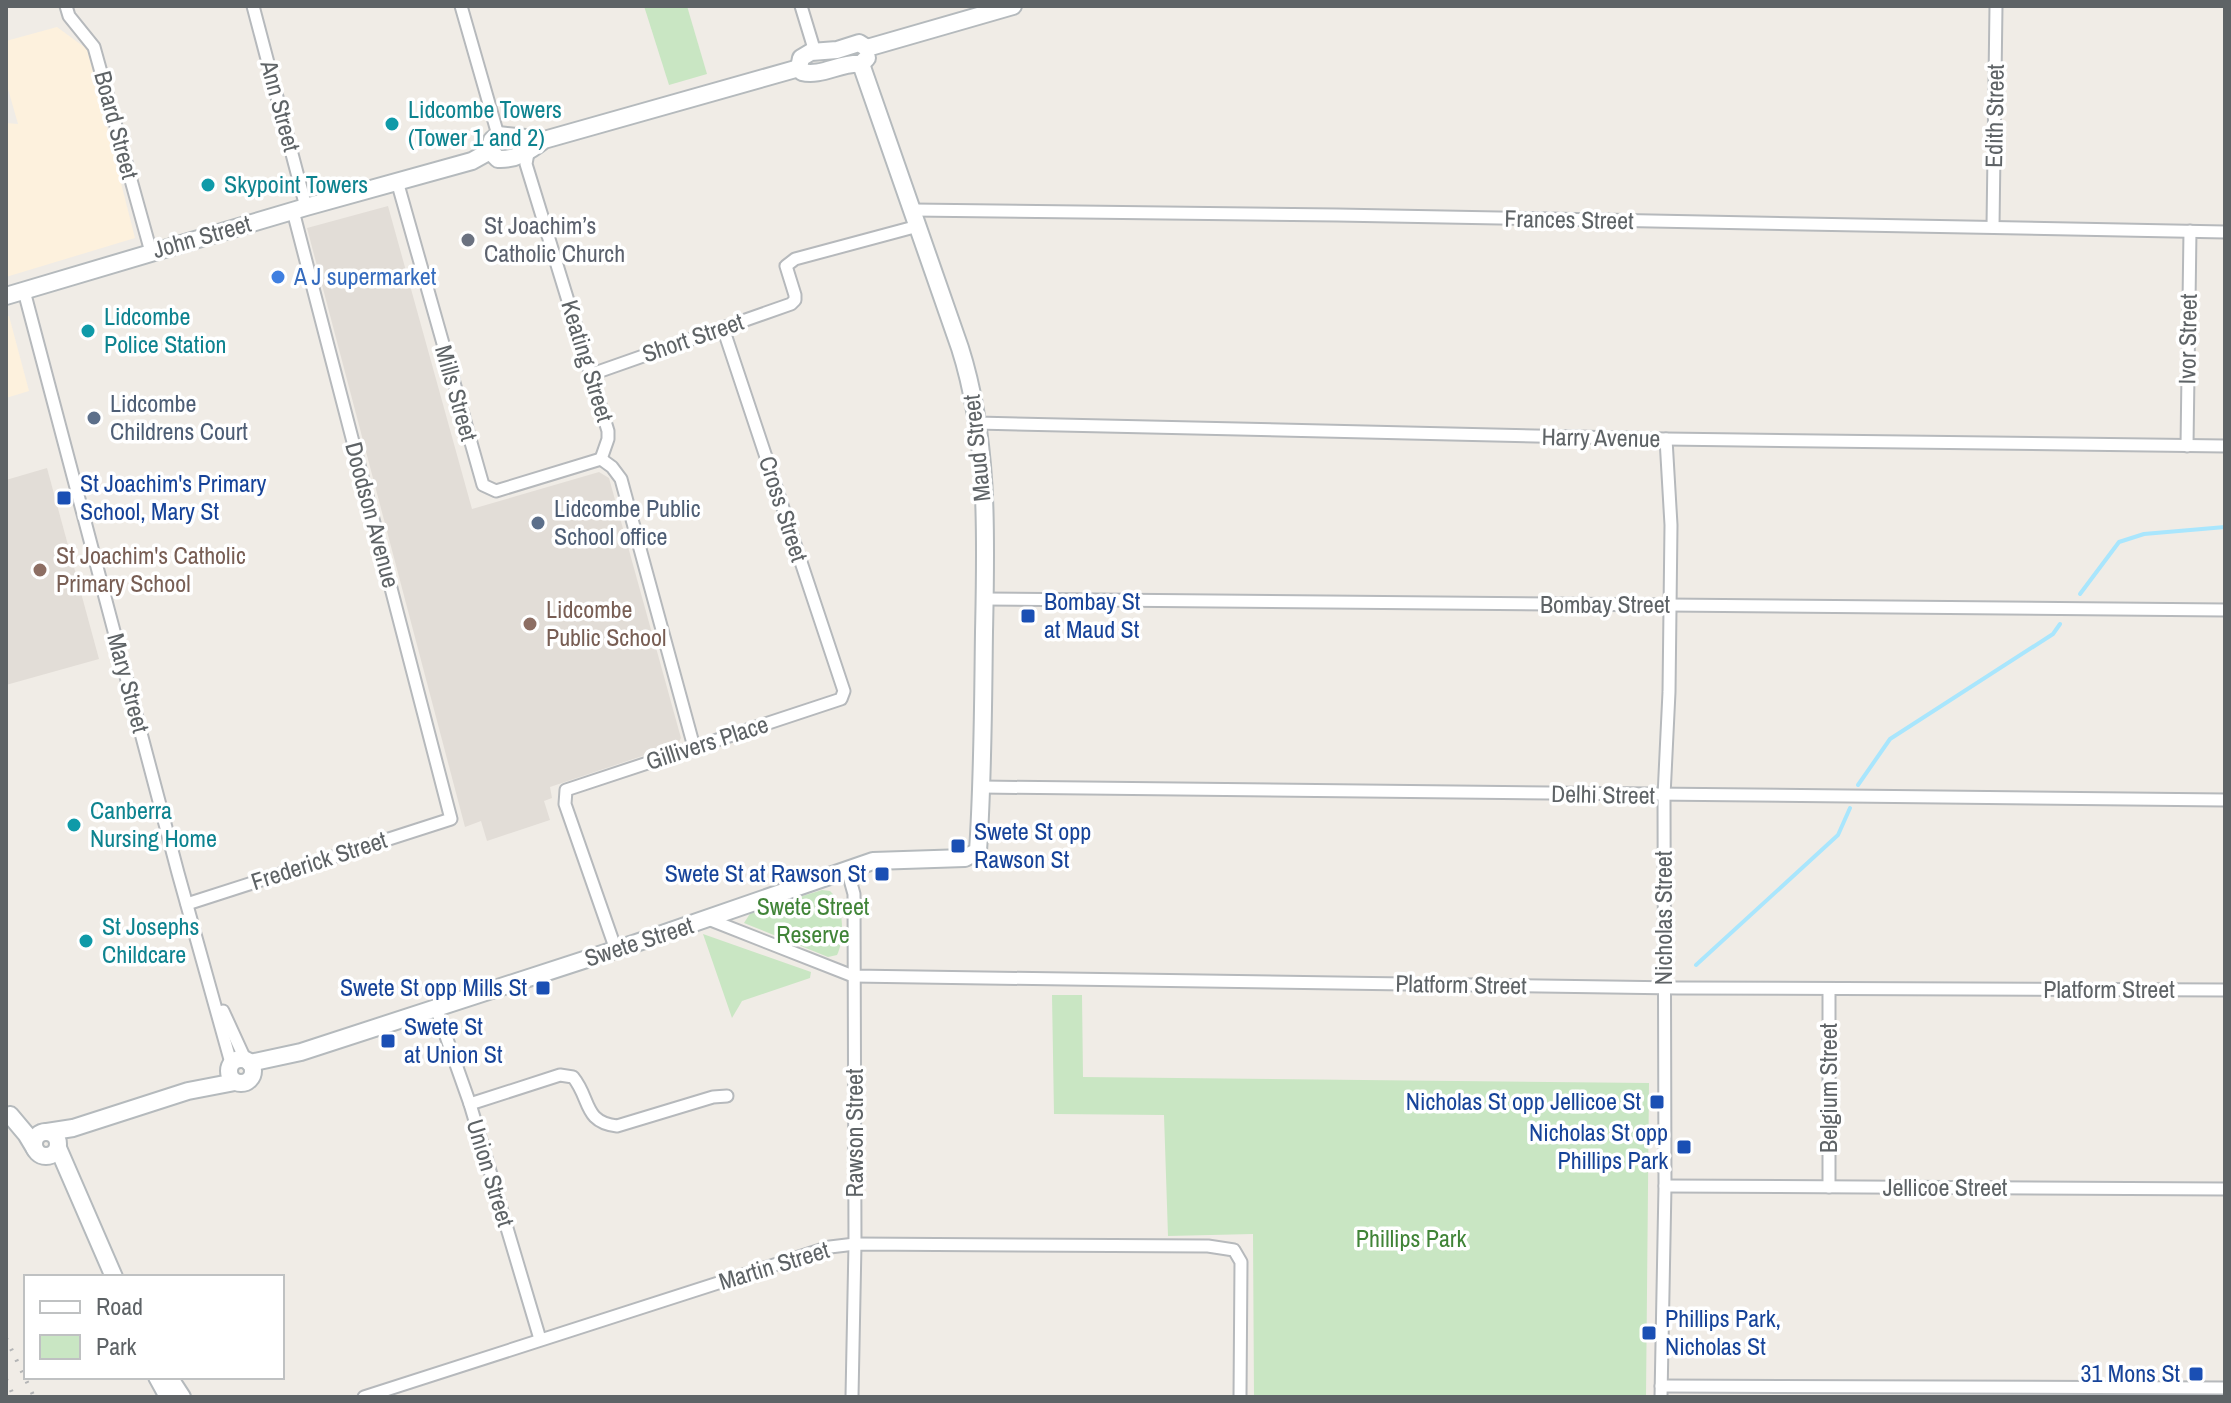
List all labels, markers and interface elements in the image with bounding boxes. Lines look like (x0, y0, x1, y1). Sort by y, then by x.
street label: Ann Street (253, 56, 309, 155)
street label: Edith Street (1977, 63, 2011, 168)
street label: Board Street (87, 67, 147, 183)
place label: Lidcombe Towers (Tower 1 and 2) (408, 93, 562, 153)
marker: Lidcombe Towers (Tower 1 and 2) (383, 115, 401, 133)
place label: Skypoint Towers (224, 168, 368, 200)
marker: Skypoint Towers (199, 176, 217, 194)
street label: Frances Street (1504, 202, 1634, 236)
street label: John Street (149, 207, 255, 265)
place label: St Joachim’s Catholic Church (484, 209, 625, 269)
marker: St Joachim’s Catholic Church (459, 231, 477, 249)
place label: A J supermarket (293, 260, 437, 292)
marker: A J supermarket (269, 268, 287, 286)
street label: Ivor Street (2170, 293, 2204, 385)
street label: Keating Street (554, 296, 622, 426)
place label: Lidcombe Police Station (104, 300, 227, 360)
street label: Short Street (638, 305, 748, 369)
marker: Lidcombe Police Station (79, 322, 97, 340)
street label: Mills Street (428, 341, 486, 445)
place label: Lidcombe Childrens Court (110, 387, 248, 447)
street label: Maud Street (954, 393, 998, 503)
marker: Lidcombe Childrens Court (85, 409, 103, 427)
street label: Harry Avenue (1541, 420, 1661, 454)
street label: Doodson Avenue (338, 438, 408, 591)
street label: Cross Street (752, 452, 816, 566)
place label: St Joachim's Primary School, Mary St (80, 467, 267, 527)
marker: St Joachim's Primary School, Mary St (55, 489, 73, 507)
place label: Lidcombe Public School office (554, 492, 701, 552)
marker: Lidcombe Public School office (529, 514, 547, 532)
place label: St Joachim's Catholic Primary School (56, 539, 246, 599)
marker: St Joachim's Catholic Primary School (31, 561, 49, 579)
place label: Bombay St at Maud St (1044, 585, 1141, 645)
street label: Bombay Street (1540, 588, 1671, 620)
place label: Lidcombe Public School (546, 593, 666, 653)
marker: Bombay St at Maud St (1019, 607, 1037, 625)
marker: Lidcombe Public School (521, 615, 539, 633)
street label: Mary Street (100, 629, 158, 737)
street label: Gillivers Place (641, 707, 772, 777)
street label: Delhi Street (1551, 777, 1656, 811)
place label: Canberra Nursing Home (90, 794, 217, 854)
place label: Swete St opp Rawson St (974, 815, 1091, 875)
marker: Canberra Nursing Home (65, 816, 83, 834)
street label: Frederick Street (247, 823, 391, 897)
marker: Swete St opp Rawson St (949, 837, 967, 855)
street label: Nicholas Street (1647, 850, 1679, 985)
place label: Swete St at Rawson St (665, 857, 867, 889)
marker: Swete St at Rawson St (873, 865, 891, 883)
park label: Swete Street Reserve (757, 890, 870, 950)
street label: Swete Street (580, 908, 698, 974)
place label: St Josephs Childcare (102, 910, 199, 970)
marker: St Josephs Childcare (77, 932, 95, 950)
street label: Platform Street (1395, 967, 1527, 1001)
place label: Swete St opp Mills St (340, 971, 528, 1003)
street label: Platform Street (2043, 973, 2175, 1005)
marker: Swete St opp Mills St (534, 979, 552, 997)
place label: Swete St at Union St (404, 1010, 503, 1070)
street label: Belgium Street (1812, 1022, 1844, 1153)
marker: Swete St at Union St (379, 1032, 397, 1050)
street label: Rawson Street (838, 1068, 870, 1198)
place label: Nicholas St opp Jellicoe St (1406, 1085, 1642, 1117)
marker: Nicholas St opp Jellicoe St (1648, 1093, 1666, 1111)
street label: Union Street (460, 1115, 523, 1231)
place label: Nicholas St opp Phillips Park (1529, 1116, 1668, 1176)
marker: Nicholas St opp Phillips Park (1675, 1138, 1693, 1156)
street label: Jellicoe Street (1883, 1171, 2008, 1203)
park label: Phillips Park (1356, 1222, 1466, 1254)
street label: Martin Street (715, 1233, 833, 1297)
legend (24, 1275, 284, 1379)
text: Road (96, 1290, 143, 1322)
place label: Phillips Park, Nicholas St (1665, 1302, 1781, 1362)
marker: Phillips Park, Nicholas St (1640, 1324, 1658, 1342)
text: Park (96, 1330, 137, 1362)
place label: 31 Mons St (2080, 1357, 2181, 1389)
marker: 31 Mons St (2187, 1365, 2205, 1383)

